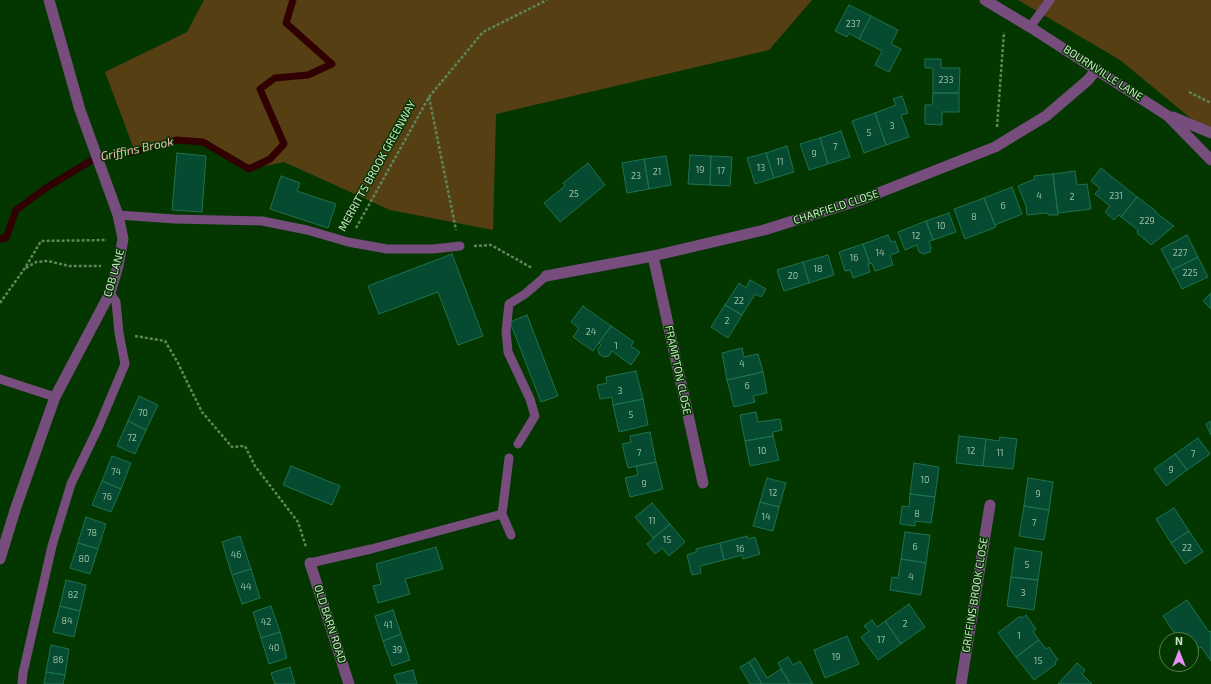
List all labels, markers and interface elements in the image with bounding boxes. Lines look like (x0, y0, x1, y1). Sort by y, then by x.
house number: 237 (846, 19, 860, 29)
street label: BOURNVILLE LANE (1061, 42, 1145, 104)
house number: 233 (938, 75, 954, 85)
street label: MERRITTS BROOK GREENWAY (335, 98, 419, 234)
house number: 3 (889, 121, 895, 131)
house number: 5 (867, 128, 871, 138)
water label: Griffins Brook (99, 134, 175, 164)
house number: 7 (833, 142, 837, 152)
house number: 9 (811, 149, 817, 159)
house number: 11 (776, 157, 784, 167)
house number: 13 (757, 163, 765, 173)
house number: 19 (696, 165, 704, 175)
house number: 17 (717, 166, 725, 176)
house number: 21 (653, 167, 661, 177)
house number: 23 (631, 171, 641, 181)
street label: CHARFIELD CLOSE (792, 187, 880, 227)
house number: 25 (569, 189, 579, 199)
house number: 4 (1036, 191, 1042, 201)
house number: 231 (1109, 191, 1123, 201)
house number: 2 (1069, 192, 1075, 202)
house number: 6 (1000, 201, 1006, 211)
house number: 8 (971, 212, 977, 222)
house number: 229 (1139, 216, 1155, 226)
house number: 10 (936, 221, 946, 231)
house number: 12 (912, 231, 920, 241)
street label: COB LANE (101, 248, 127, 298)
house number: 14 (875, 248, 885, 258)
house number: 227 (1173, 248, 1187, 258)
house number: 16 (850, 253, 858, 263)
house number: 18 (813, 264, 823, 274)
house number: 225 (1183, 268, 1197, 278)
house number: 20 (788, 271, 798, 281)
house number: 22 (734, 296, 744, 306)
house number: 2 (724, 316, 730, 326)
street label: FRAMPTON CLOSE (662, 324, 694, 416)
house number: 24 (586, 327, 596, 337)
house number: 1 (614, 341, 618, 351)
house number: 4 (739, 359, 745, 369)
house number: 6 (744, 381, 750, 391)
house number: 3 (617, 386, 623, 396)
house number: 70 (138, 408, 148, 418)
house number: 5 (629, 410, 633, 420)
house number: 72 (127, 433, 137, 443)
house number: 10 (757, 446, 767, 456)
house number: 12 (967, 446, 975, 456)
house number: 7 (637, 448, 641, 458)
house number: 11 (996, 448, 1004, 458)
house number: 7 (1191, 449, 1195, 459)
house number: 9 (1168, 465, 1174, 475)
house number: 74 (111, 467, 121, 477)
house number: 10 (920, 475, 930, 485)
house number: 9 (641, 479, 647, 489)
house number: 12 (769, 488, 777, 498)
house number: 9 (1035, 489, 1041, 499)
house number: 76 (102, 492, 112, 502)
house number: 8 (914, 509, 920, 519)
house number: 14 (761, 512, 771, 522)
house number: 11 (648, 516, 656, 526)
house number: 7 (1032, 518, 1036, 528)
house number: 78 (87, 528, 97, 538)
house number: 15 (663, 535, 671, 545)
street label: GRIFFINS BROOK CLOSE (959, 536, 991, 654)
house number: 6 (912, 542, 918, 552)
house number: 22 (1182, 543, 1192, 553)
house number: 16 (736, 544, 744, 554)
house number: 46 (231, 550, 241, 560)
house number: 80 (79, 554, 89, 564)
house number: 5 (1025, 560, 1029, 570)
house number: 4 (908, 572, 914, 582)
house number: 44 (240, 582, 252, 592)
street label: OLD BARN ROAD (311, 583, 349, 665)
house number: 3 (1020, 588, 1026, 598)
house number: 82 (68, 590, 78, 600)
house number: 84 (62, 616, 72, 626)
house number: 42 (261, 617, 271, 627)
house number: 2 (902, 619, 908, 629)
house number: 41 (383, 620, 393, 630)
house number: 1 (1017, 631, 1021, 641)
north arrow (1159, 632, 1199, 672)
text: N (1175, 634, 1183, 647)
house number: 17 (877, 635, 885, 645)
house number: 40 (269, 643, 279, 653)
house number: 39 (392, 645, 402, 655)
house number: 19 (832, 652, 840, 662)
house number: 86 (53, 655, 63, 665)
house number: 15 (1034, 656, 1042, 666)

